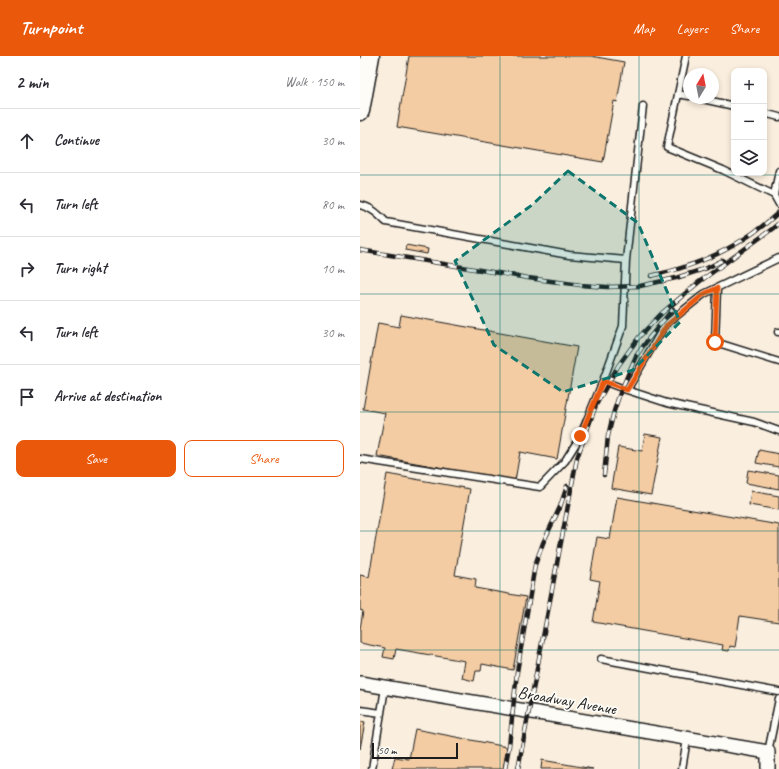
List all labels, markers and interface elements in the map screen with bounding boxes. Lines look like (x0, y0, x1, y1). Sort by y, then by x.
text: Turnpoint (20, 16, 82, 40)
text: Map (633, 20, 655, 37)
text: Layers (677, 20, 708, 37)
text: Share (730, 20, 759, 37)
north arrow (683, 68, 719, 104)
map controls (731, 68, 767, 176)
button: + (731, 68, 767, 104)
text: 2 min (16, 72, 49, 93)
text: Walk · 150 m (285, 74, 344, 90)
button: − (731, 104, 767, 140)
icon: ahead (16, 130, 38, 152)
text: Continue (54, 131, 99, 150)
text: 30 m (322, 133, 344, 149)
button: layers (731, 140, 767, 176)
icon: left (16, 194, 38, 216)
text: Turn left (54, 195, 97, 214)
text: 80 m (322, 197, 344, 213)
icon: right (16, 258, 38, 280)
text: Turn right (54, 259, 107, 278)
text: 10 m (322, 261, 344, 277)
icon: left (16, 322, 38, 344)
text: Turn left (54, 323, 97, 342)
text: 30 m (322, 325, 344, 341)
route start (706, 333, 724, 351)
icon: arrive (16, 386, 38, 408)
text: Arrive at destination (54, 387, 161, 406)
route end (571, 427, 589, 445)
button: Save (16, 440, 176, 477)
button: Share (184, 440, 344, 477)
street label: Broadway Avenue (516, 682, 619, 720)
scale bar (372, 741, 458, 760)
text: 50 m (378, 743, 397, 757)

